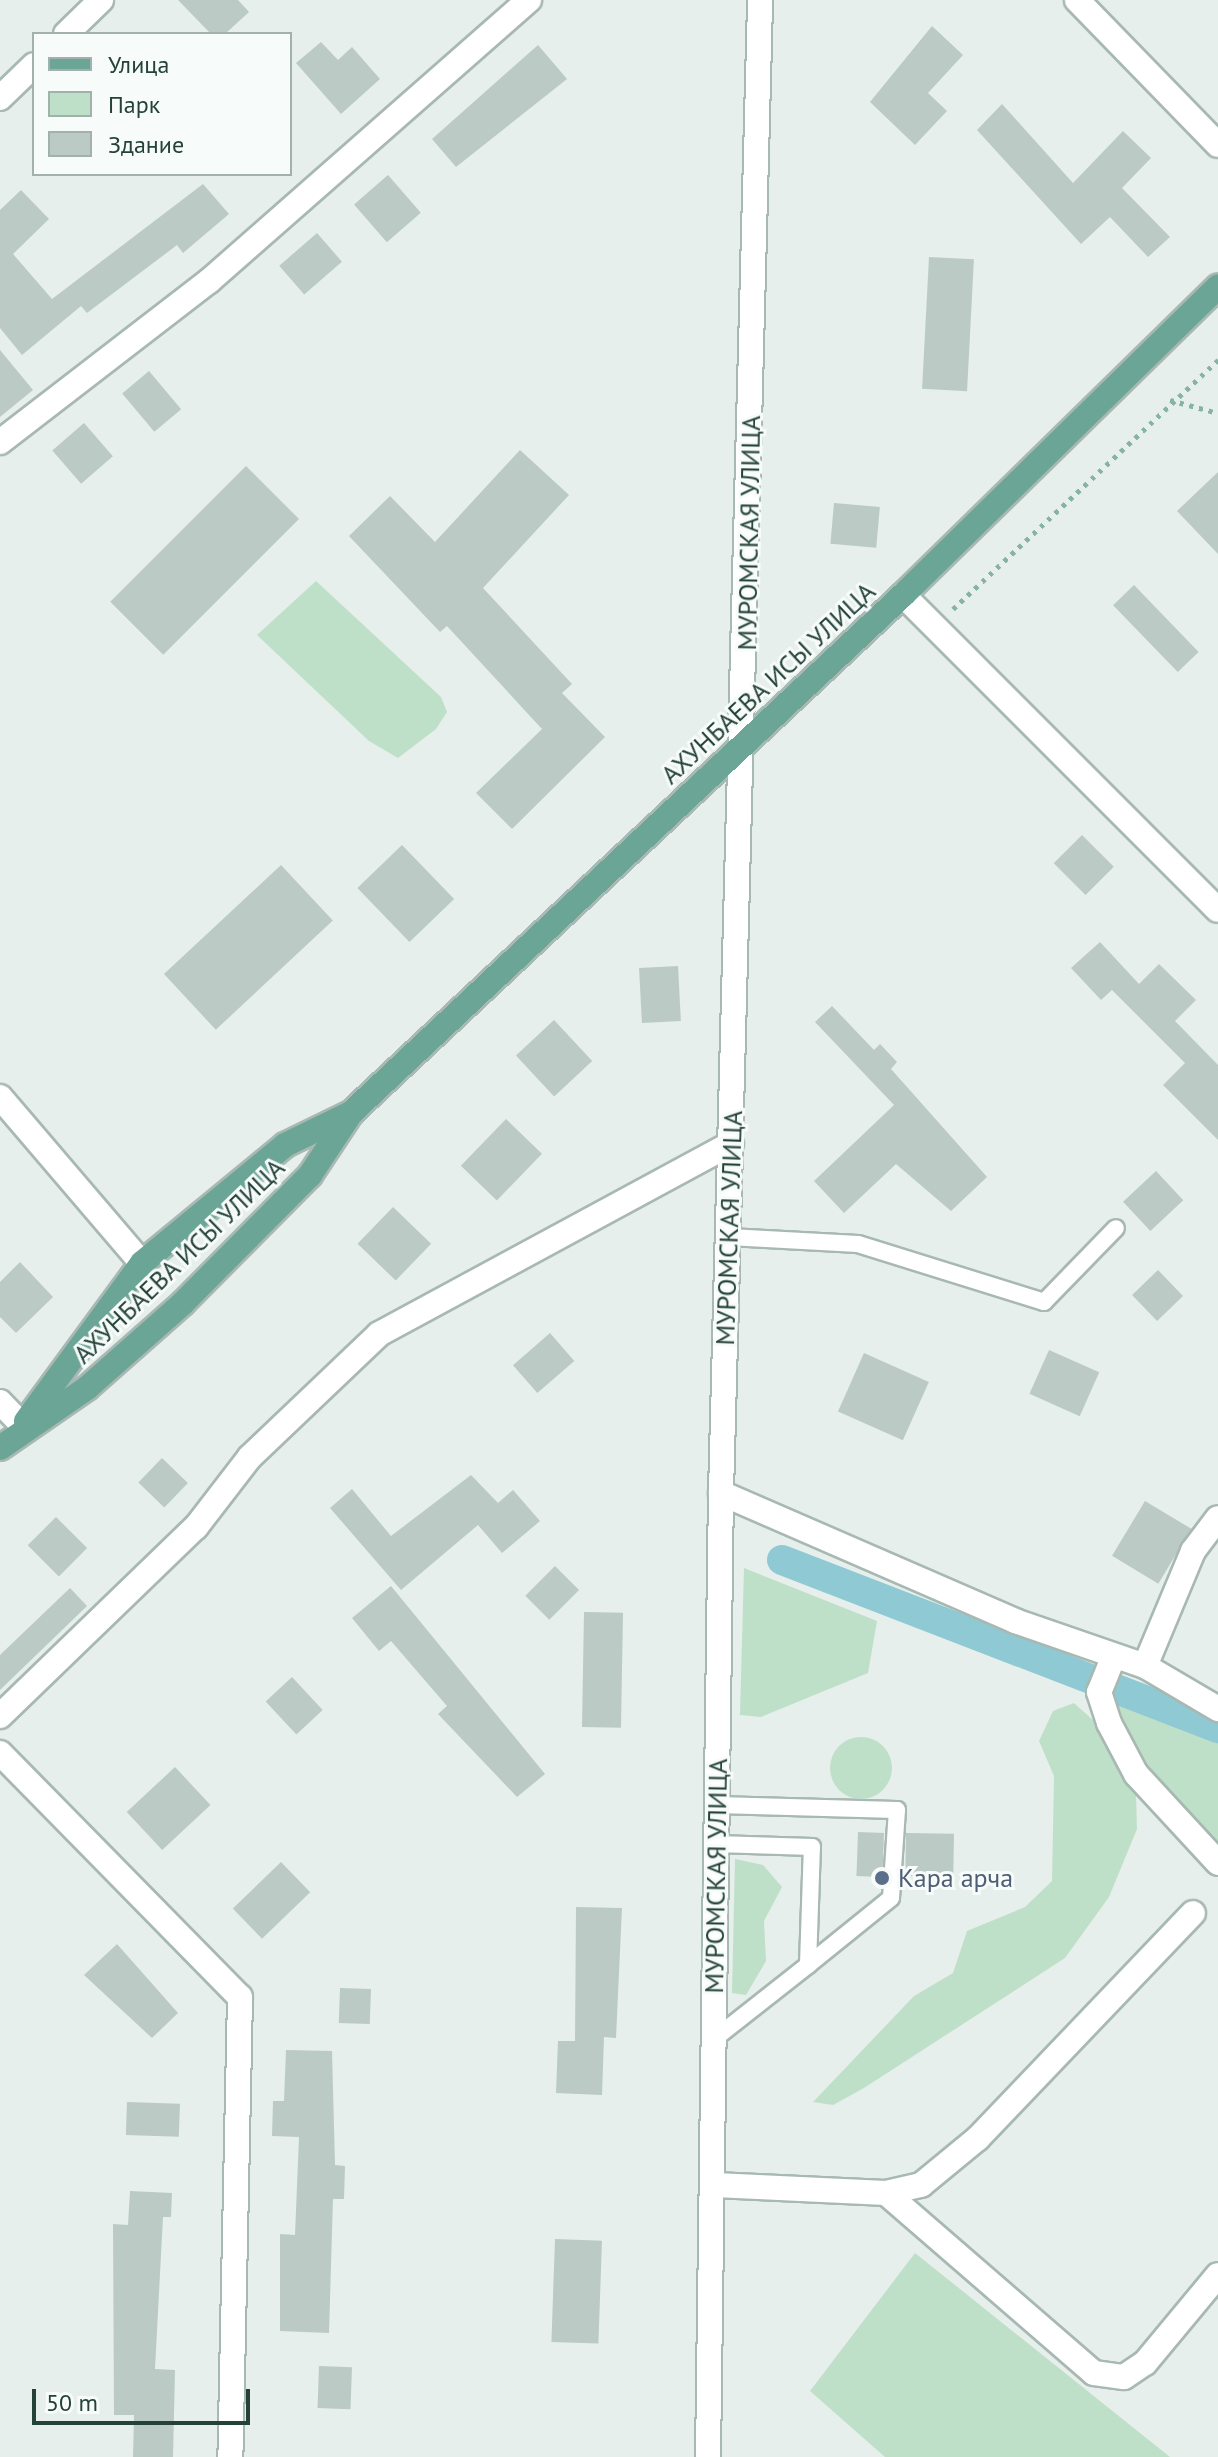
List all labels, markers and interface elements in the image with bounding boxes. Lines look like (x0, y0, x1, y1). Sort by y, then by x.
legend (32, 32, 292, 176)
text: Улица (108, 49, 169, 80)
text: Парк (108, 89, 160, 120)
text: Здание (108, 129, 184, 160)
street label: МУРОМСКАЯ УЛИЦА (731, 415, 767, 651)
street label: АХУНБАЕВА ИСЫ УЛИЦА (654, 575, 882, 791)
street label: МУРОМСКАЯ УЛИЦА (709, 1110, 749, 1346)
street label: АХУНБАЕВА ИСЫ УЛИЦА (66, 1151, 292, 1371)
street label: МУРОМСКАЯ УЛИЦА (698, 1758, 734, 1994)
place label: Кара арча (898, 1862, 1013, 1894)
marker: Кара арча (873, 1869, 891, 1887)
scale bar (36, 2373, 254, 2423)
text: 50 m (46, 2387, 98, 2418)

